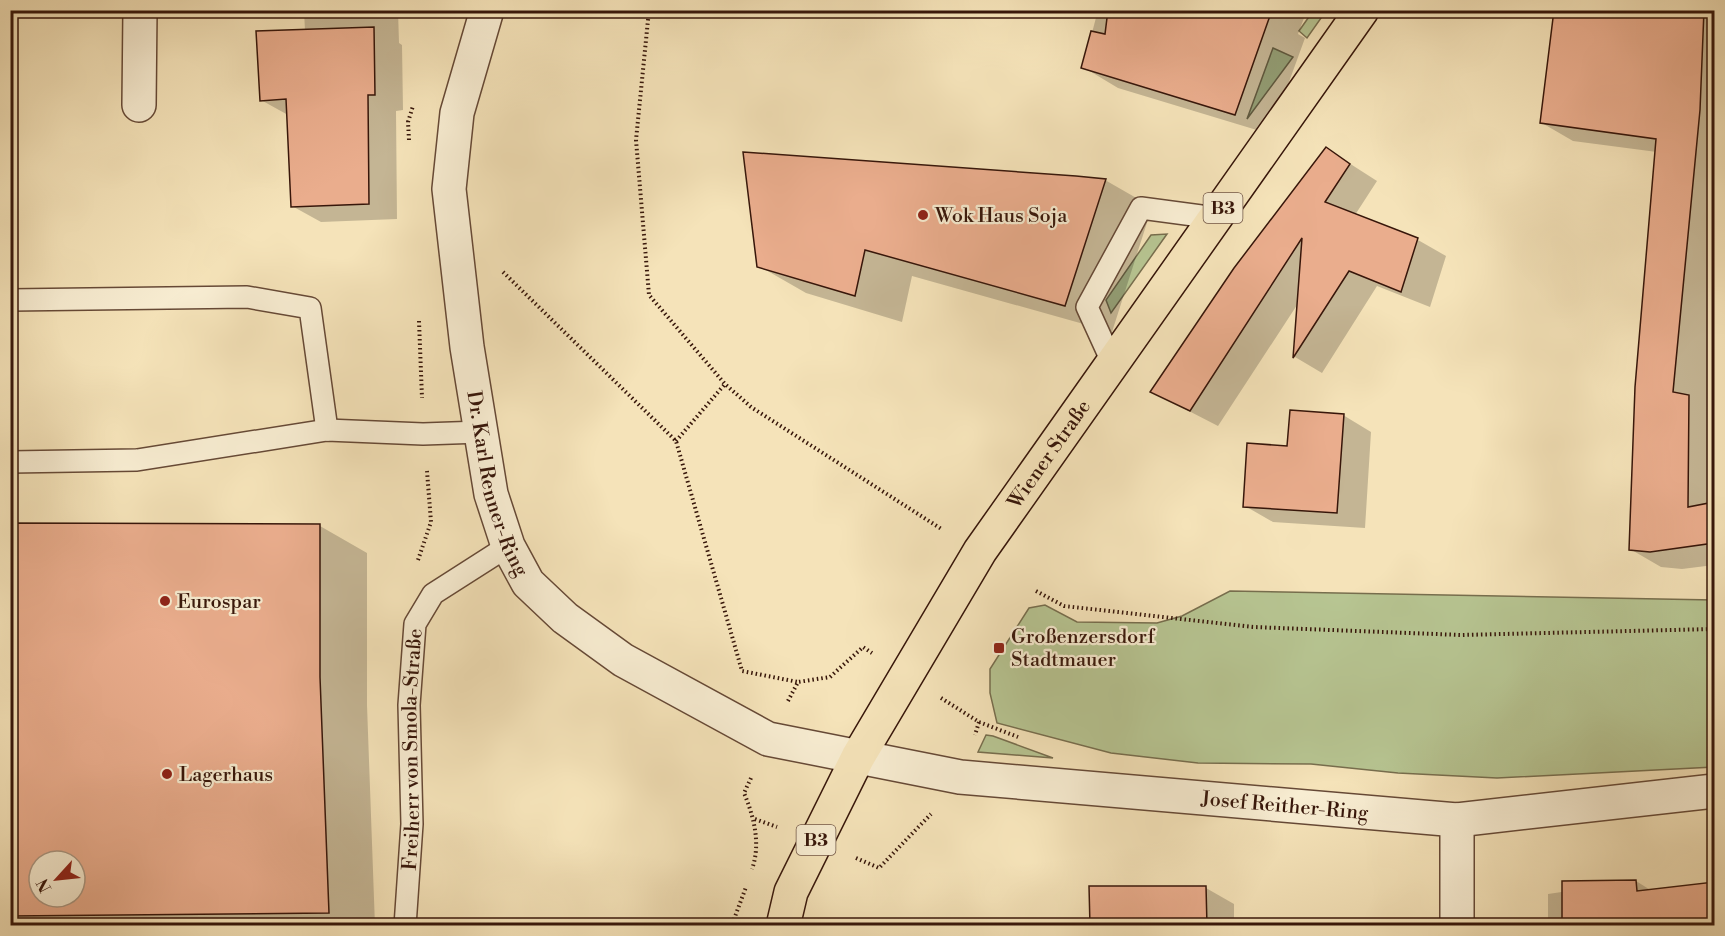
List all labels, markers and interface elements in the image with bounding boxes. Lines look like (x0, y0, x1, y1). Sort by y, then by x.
road number: B3 (1204, 193, 1242, 223)
place label: Wok Haus Soja (934, 204, 1068, 229)
marker: Wok Haus Soja (916, 208, 930, 222)
street label: Dr. Karl Renner-Ring (460, 389, 533, 582)
street label: Wiener Straße (1002, 395, 1097, 515)
place label: Eurospar (177, 590, 261, 615)
marker: Eurospar (158, 594, 172, 608)
place label: Großenzersdorf Stadtmauer (1011, 625, 1155, 673)
street label: Freiherr von Smola-Straße (398, 628, 429, 871)
marker: Großenzersdorf Stadtmauer (992, 641, 1006, 655)
place label: Lagerhaus (179, 763, 273, 788)
marker: Lagerhaus (160, 767, 174, 781)
street label: Josef Reither-Ring (1199, 787, 1370, 826)
road number: B3 (796, 825, 836, 855)
north arrow (27, 849, 87, 909)
text: N (33, 875, 56, 896)

